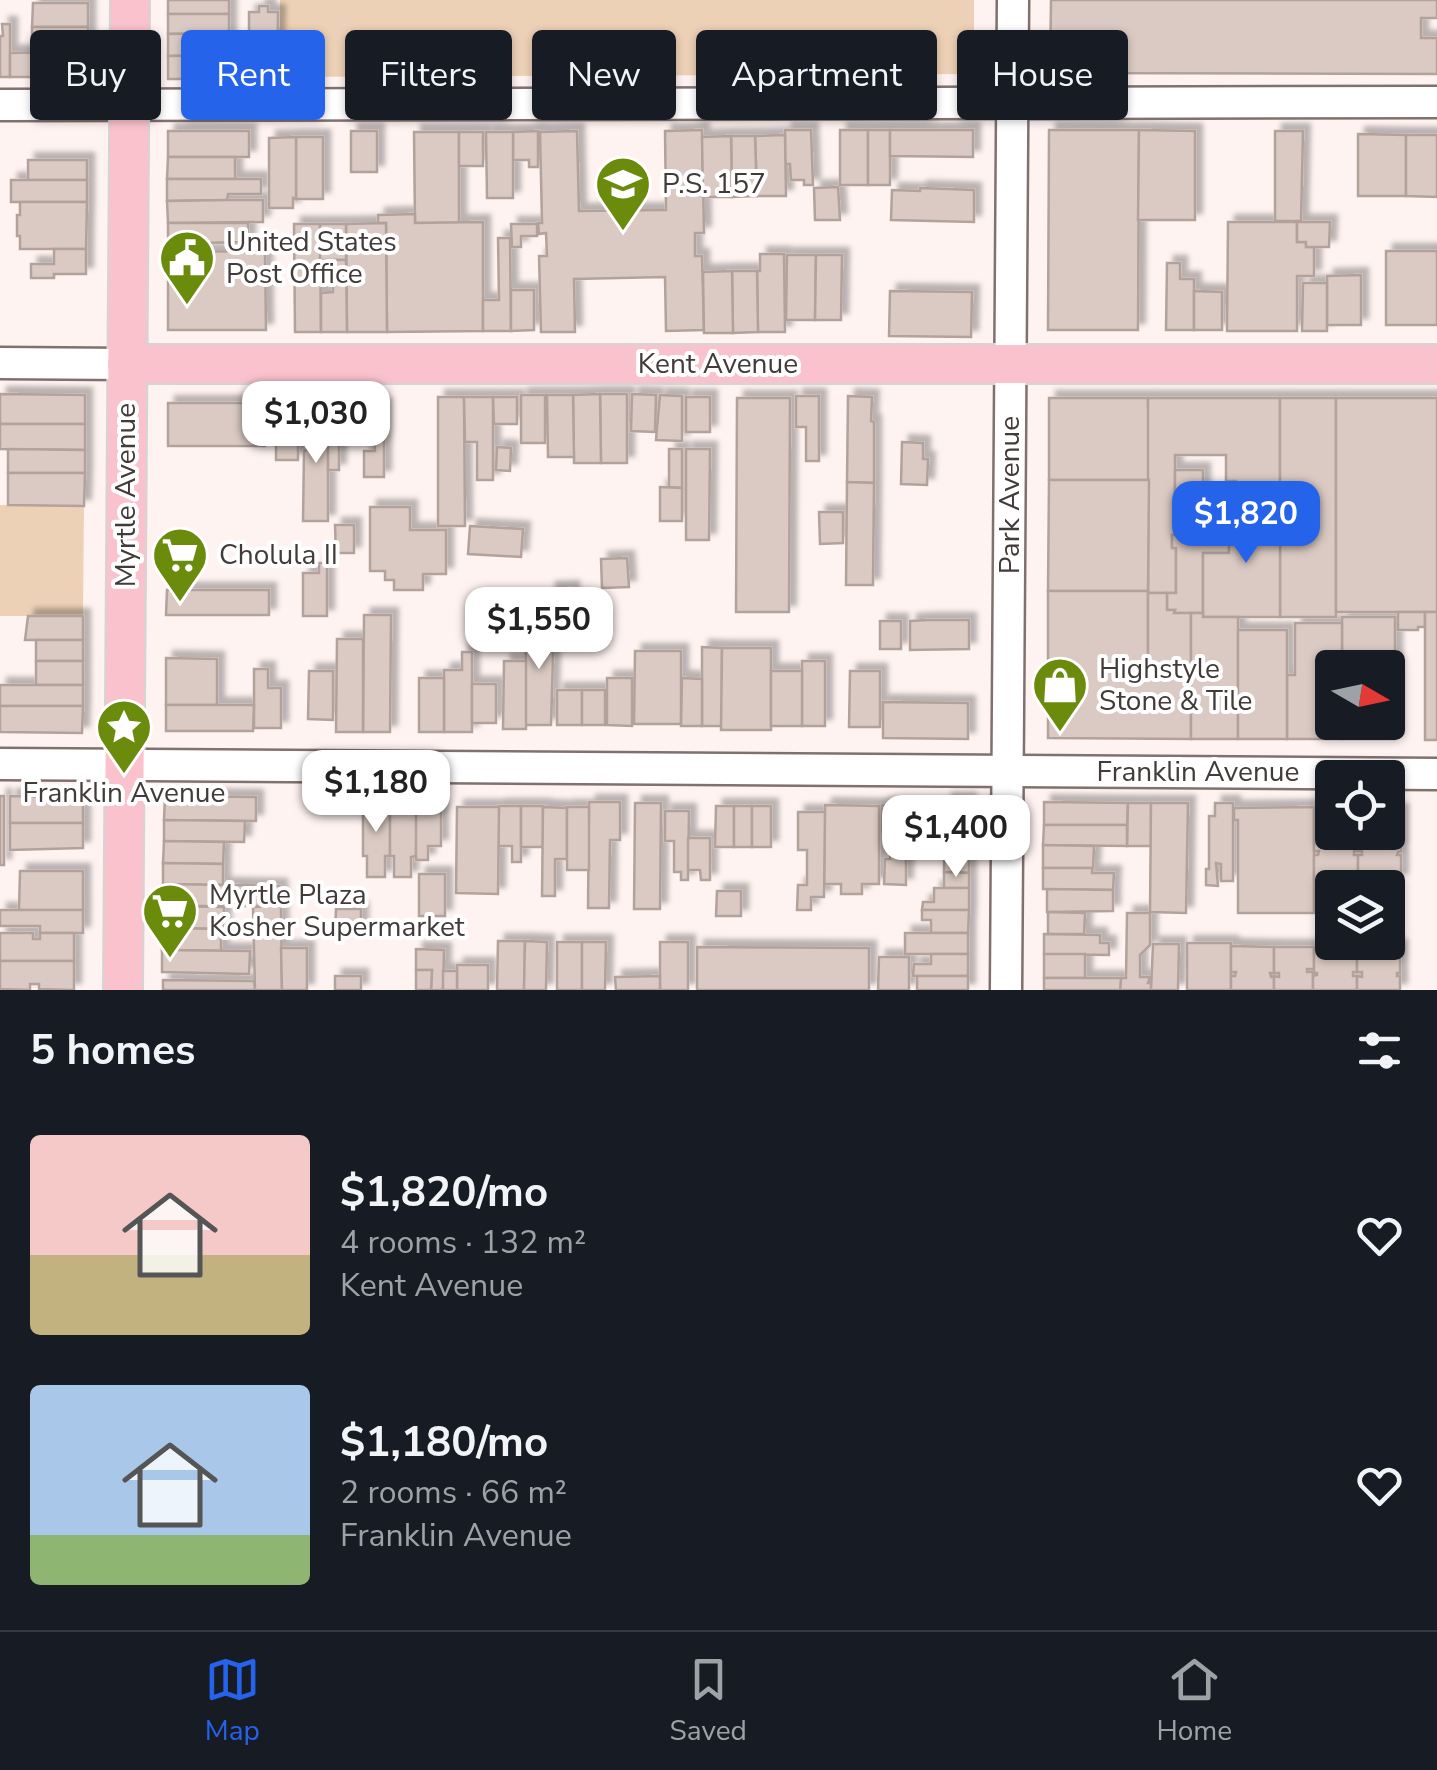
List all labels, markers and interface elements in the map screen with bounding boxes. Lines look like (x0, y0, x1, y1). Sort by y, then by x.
chip: Buy (30, 30, 161, 120)
chip: Rent (181, 30, 325, 120)
chip: Filters (345, 30, 512, 120)
chip: New (532, 30, 676, 120)
chip: Apartment (696, 30, 937, 120)
chip: House (957, 30, 1128, 120)
school or university icon: P.S. 157 (593, 154, 653, 233)
place label: P.S. 157 (662, 165, 766, 203)
place label: United States Post Office (226, 223, 397, 293)
public building icon: United States Post Office (157, 228, 217, 307)
street label: Kent Avenue (638, 345, 798, 383)
pin: $1,030 (235, 381, 397, 466)
text: $1,030 (264, 392, 368, 435)
street label: Myrtle Avenue (107, 403, 145, 587)
street label: Park Avenue (991, 416, 1029, 574)
pin: $1,820 (1165, 481, 1327, 566)
text: $1,820 (1194, 492, 1298, 535)
supermarket icon: Cholula II (150, 525, 210, 604)
place label: Cholula II (219, 536, 338, 574)
pin: $1,550 (458, 587, 620, 672)
text: $1,550 (487, 598, 591, 641)
place label: Highstyle Stone & Tile (1099, 650, 1252, 720)
north arrow (1315, 650, 1405, 740)
map controls (1315, 650, 1405, 960)
shop icon: Highstyle Stone & Tile (1030, 655, 1090, 734)
place icon: Franklin Avenue (94, 697, 154, 776)
pin: $1,180 (295, 750, 457, 835)
street label: Franklin Avenue (1097, 753, 1299, 791)
button: locate (1315, 760, 1405, 850)
text: $1,180 (324, 761, 428, 804)
place label: Franklin Avenue (23, 774, 225, 812)
pin: $1,400 (875, 795, 1037, 880)
text: $1,400 (904, 806, 1008, 849)
button: layers (1315, 870, 1405, 960)
place label: Myrtle Plaza Kosher Supermarket (209, 876, 465, 946)
supermarket icon: Myrtle Plaza Kosher Supermarket (140, 881, 200, 960)
text: 5 homes (30, 1022, 195, 1079)
icon: filters (1352, 1023, 1407, 1078)
text: $1,820/mo (340, 1164, 548, 1221)
icon: home (110, 1175, 230, 1295)
icon: heart (1352, 1208, 1407, 1263)
text: 4 rooms · 132 m² (340, 1221, 586, 1264)
text: Kent Avenue (340, 1264, 523, 1307)
text: $1,180/mo (340, 1414, 548, 1471)
icon: home (110, 1425, 230, 1545)
icon: heart (1352, 1458, 1407, 1513)
text: 2 rooms · 66 m² (340, 1471, 567, 1514)
text: Franklin Avenue (340, 1514, 572, 1557)
tab: Map (205, 1652, 260, 1750)
tab: Saved (670, 1652, 747, 1750)
tab: Home (1156, 1652, 1232, 1750)

